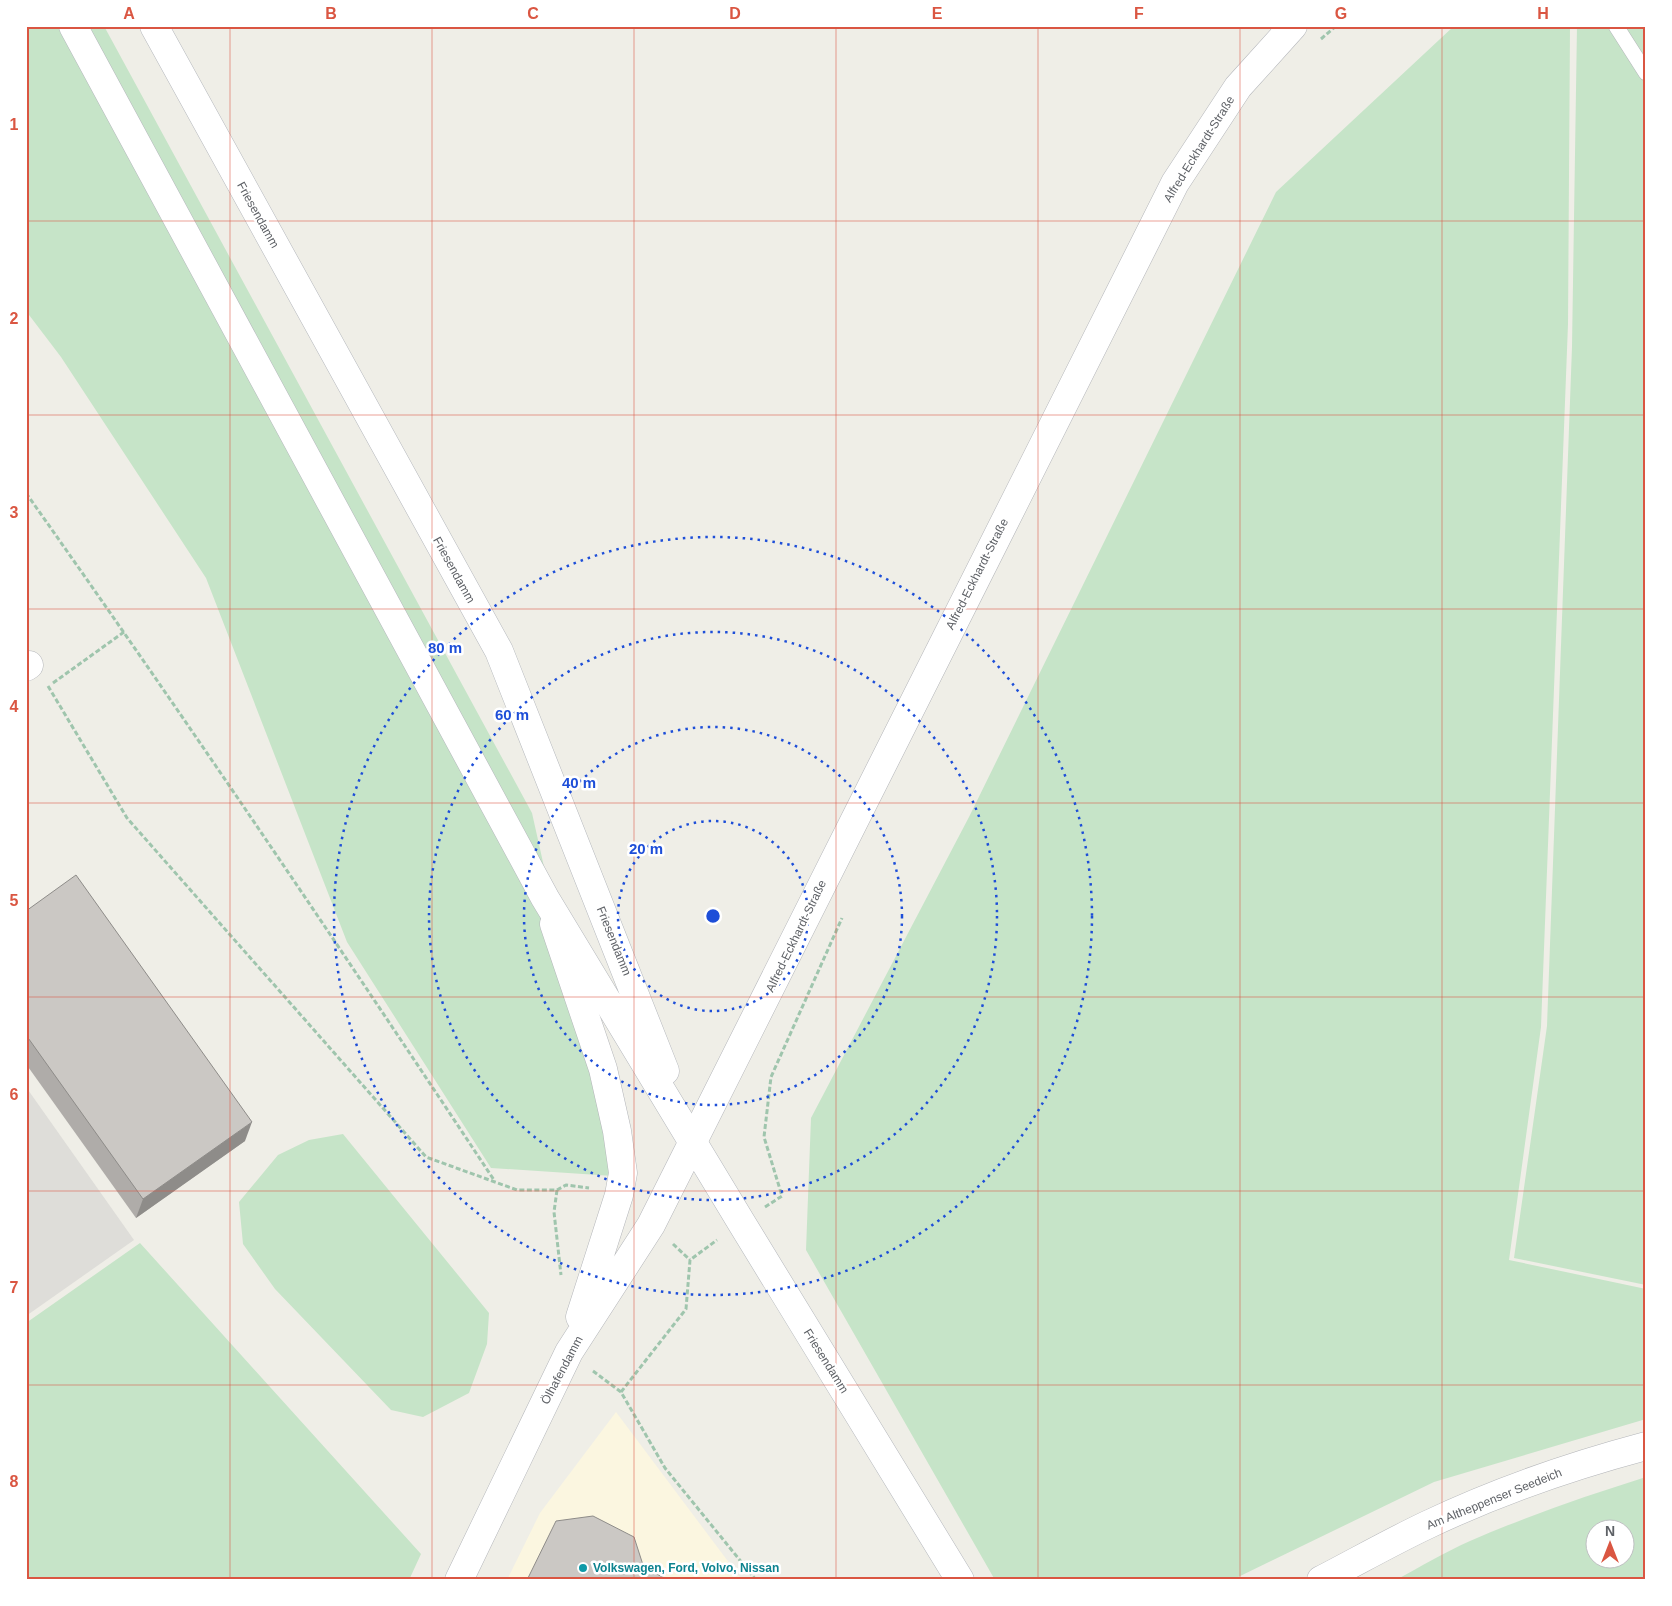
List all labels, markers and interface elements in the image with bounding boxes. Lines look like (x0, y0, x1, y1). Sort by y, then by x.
text: A (123, 5, 135, 22)
text: B (325, 5, 337, 22)
text: C (527, 5, 539, 22)
text: D (729, 5, 741, 22)
text: E (932, 5, 943, 22)
text: F (1134, 5, 1144, 22)
text: G (1335, 5, 1347, 22)
text: H (1537, 5, 1549, 22)
street label: Alfred-Eckhardt-Straße (1161, 93, 1238, 205)
text: 1 (10, 116, 19, 133)
street label: Friesendamm (234, 180, 282, 250)
text: 2 (10, 310, 19, 327)
text: 3 (10, 504, 19, 521)
street label: Alfred-Eckhardt-Straße (943, 516, 1011, 632)
street label: Friesendamm (430, 535, 478, 605)
text: 80 m (428, 639, 462, 656)
text: 4 (10, 698, 19, 715)
text: 60 m (495, 706, 529, 723)
text: 40 m (562, 774, 596, 791)
text: 20 m (629, 840, 663, 857)
street label: Alfred-Eckhardt-Straße (763, 877, 829, 994)
text: 5 (10, 892, 19, 909)
street label: Friesendamm (594, 904, 634, 978)
centre of rings (704, 907, 722, 925)
text: 6 (10, 1086, 19, 1103)
text: 7 (10, 1279, 19, 1296)
street label: Friesendamm (801, 1326, 851, 1396)
street label: Ölhafendamm (538, 1333, 586, 1407)
street label: Am Altheppenser Seedeich (1424, 1465, 1564, 1533)
text: 8 (10, 1473, 19, 1490)
north arrow (1584, 1518, 1634, 1568)
text: N (1605, 1523, 1615, 1539)
place label: Volkswagen, Ford, Volvo, Nissan (593, 1561, 779, 1575)
marker: Volkswagen, Ford, Volvo, Nissan (577, 1562, 589, 1574)

